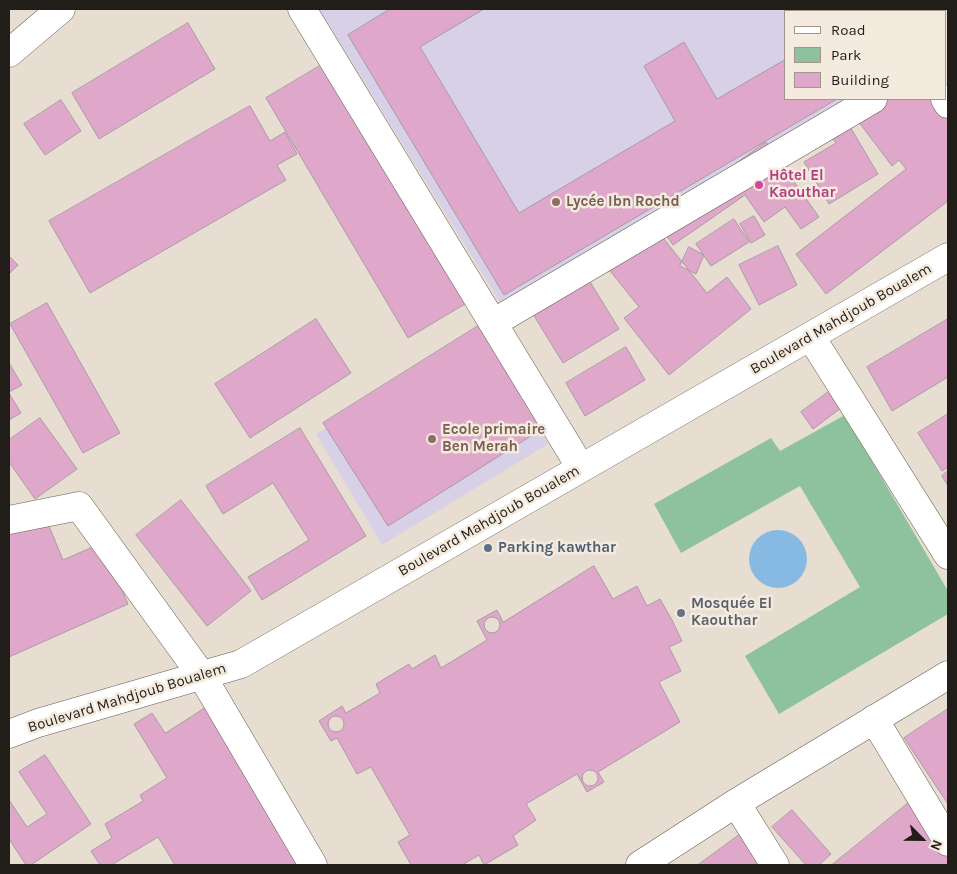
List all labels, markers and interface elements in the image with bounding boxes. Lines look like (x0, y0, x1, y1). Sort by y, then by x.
legend (784, 10, 947, 100)
text: Road (831, 21, 866, 39)
text: Park (831, 46, 861, 64)
text: Building (831, 71, 889, 89)
place label: Hôtel El Kaouthar (769, 167, 835, 202)
marker: Hôtel El Kaouthar (753, 179, 765, 191)
place label: Lycée Ibn Rochd (566, 193, 680, 211)
marker: Lycée Ibn Rochd (550, 196, 562, 208)
street label: Boulevard Mahdjoub Boualem (747, 260, 935, 378)
place label: Ecole primaire Ben Merah (442, 421, 545, 456)
marker: Ecole primaire Ben Merah (426, 433, 438, 445)
street label: Boulevard Mahdjoub Boualem (395, 462, 583, 580)
place label: Parking kawthar (498, 539, 616, 557)
marker: Parking kawthar (482, 542, 494, 554)
place label: Mosquée El Kaouthar (691, 595, 772, 630)
marker: Mosquée El Kaouthar (675, 607, 687, 619)
street label: Boulevard Mahdjoub Boualem (26, 659, 228, 737)
north arrow (897, 814, 947, 864)
text: N (926, 837, 946, 853)

